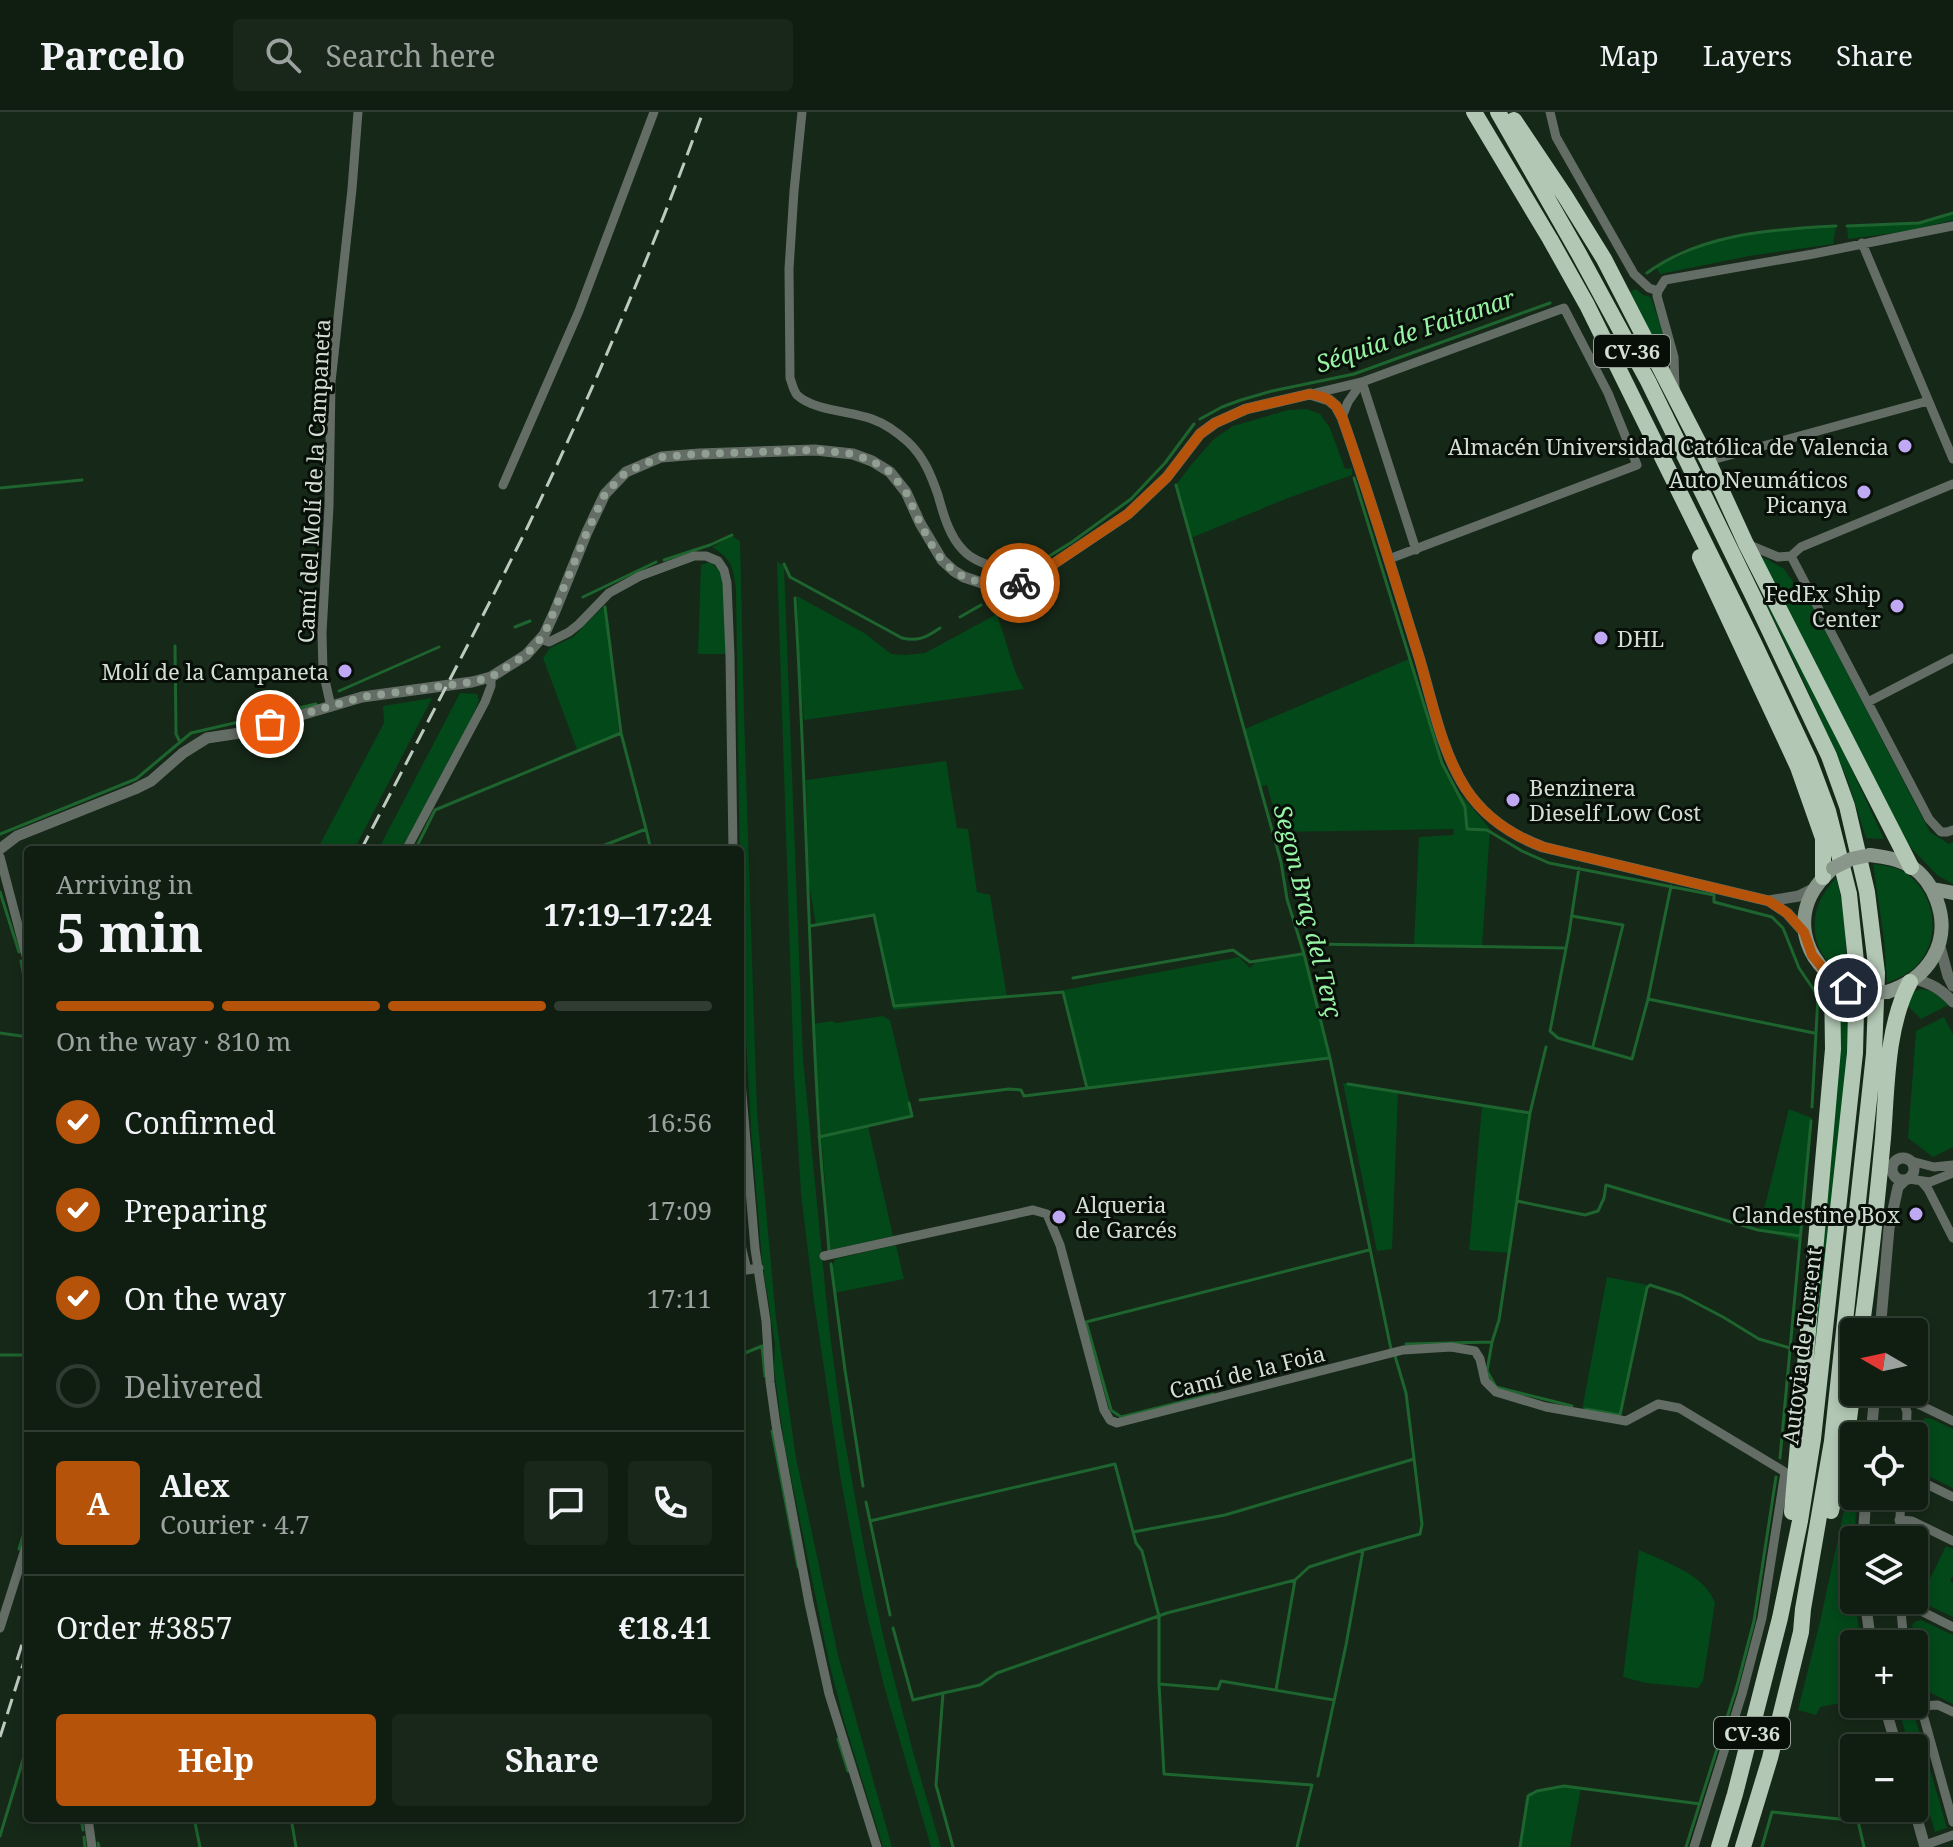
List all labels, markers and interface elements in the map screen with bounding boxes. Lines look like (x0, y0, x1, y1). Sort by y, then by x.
search box (233, 19, 793, 91)
text: Parcelo (40, 29, 185, 81)
icon: search (261, 33, 305, 77)
text: Search here (325, 35, 496, 76)
text: Map (1600, 36, 1659, 74)
text: Layers (1703, 36, 1792, 74)
text: Share (1836, 36, 1913, 74)
water label: Séquia de Faitanar (1311, 280, 1520, 380)
street label: Camí del Molí de la Campaneta (290, 318, 336, 644)
road number: CV-36 (1594, 335, 1670, 367)
place label: Almacén Universidad Católica de Valencia (1448, 431, 1889, 461)
marker: Almacén Universidad Católica de Valencia (1896, 437, 1914, 455)
place label: Auto Neumáticos Picanya (1669, 464, 1848, 519)
marker: Auto Neumáticos Picanya (1855, 483, 1873, 501)
courier (980, 543, 1060, 623)
icon: bike (998, 561, 1042, 605)
place label: FedEx Ship Center (1765, 578, 1882, 633)
marker: FedEx Ship Center (1888, 597, 1906, 615)
place label: DHL (1617, 623, 1664, 653)
marker: DHL (1592, 629, 1610, 647)
place label: Molí de la Campaneta (101, 656, 329, 686)
marker: Molí de la Campaneta (336, 662, 354, 680)
pin (236, 690, 304, 758)
icon: bag (248, 702, 292, 746)
place label: Benzinera Dieself Low Cost (1529, 772, 1701, 827)
marker: Benzinera Dieself Low Cost (1504, 791, 1522, 809)
water label: Segon Braç del Terç (1267, 801, 1352, 1021)
text: Arriving in (56, 866, 193, 902)
text: 17:19–17:24 (543, 894, 712, 935)
text: 5 min (56, 896, 203, 967)
pin (1814, 954, 1882, 1022)
icon: home (1826, 966, 1870, 1010)
text: On the way · 810 m (56, 1023, 291, 1059)
icon: check (56, 1100, 100, 1144)
text: Confirmed (124, 1102, 276, 1143)
text: 16:56 (646, 1104, 712, 1140)
icon: check (56, 1188, 100, 1232)
place label: Alqueria de Garcés (1075, 1189, 1177, 1244)
text: Preparing (124, 1190, 267, 1231)
text: 17:09 (646, 1192, 712, 1228)
place label: Clandestine Box (1732, 1199, 1900, 1229)
marker: Clandestine Box (1907, 1205, 1925, 1223)
marker: Alqueria de Garcés (1050, 1208, 1068, 1226)
street label: Autovia de Torrent (1774, 1246, 1828, 1446)
icon: check (56, 1276, 100, 1320)
text: On the way (124, 1278, 286, 1319)
text: 17:11 (646, 1280, 712, 1316)
north arrow (1840, 1318, 1928, 1406)
map controls (1840, 1318, 1928, 1822)
street label: Camí de la Foia (1166, 1337, 1328, 1405)
text: Delivered (124, 1366, 263, 1407)
button: locate (1840, 1422, 1928, 1510)
button: chat (524, 1461, 608, 1545)
button: phone (628, 1461, 712, 1545)
text: Alex (160, 1465, 230, 1506)
text: A (87, 1483, 109, 1524)
text: Courier · 4.7 (160, 1506, 310, 1542)
button: layers (1840, 1526, 1928, 1614)
text: Order #3857 (56, 1607, 233, 1648)
text: €18.41 (619, 1607, 712, 1648)
button: + (1840, 1630, 1928, 1718)
button: Help (56, 1714, 376, 1806)
button: Share (392, 1714, 712, 1806)
road number: CV-36 (1714, 1717, 1790, 1749)
button: − (1840, 1734, 1928, 1822)

